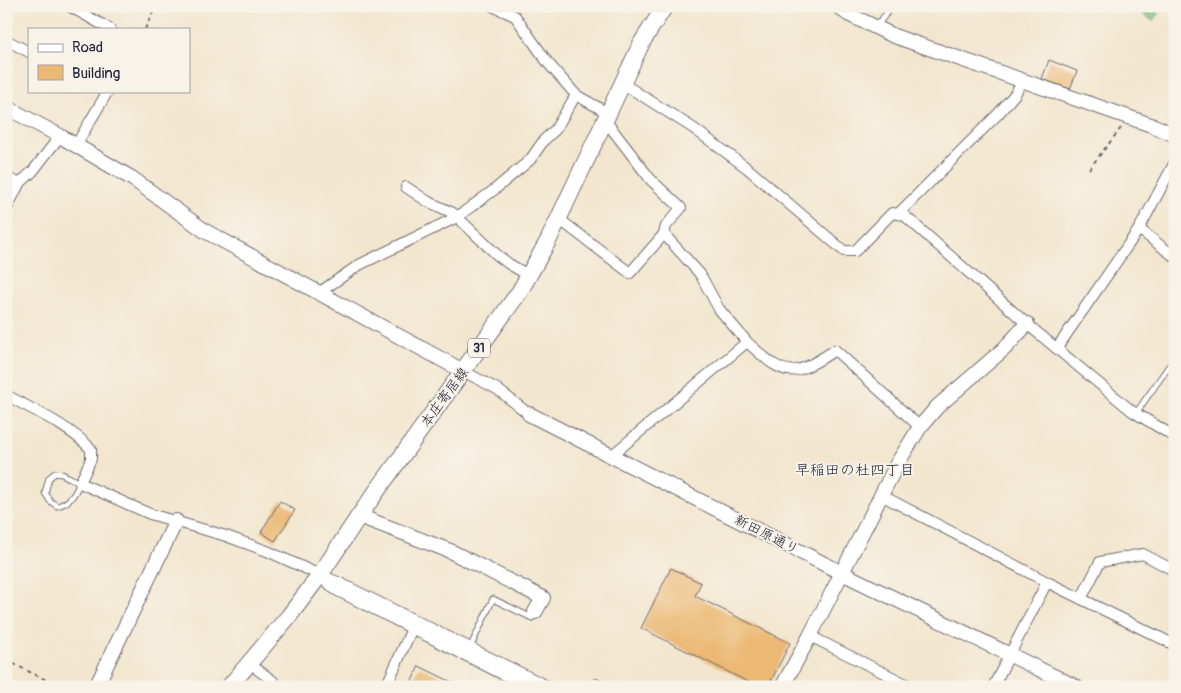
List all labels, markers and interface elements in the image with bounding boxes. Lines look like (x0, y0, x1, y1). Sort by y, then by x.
legend (28, 28, 190, 92)
text: Road (72, 38, 103, 57)
text: Building (72, 64, 120, 83)
road number: 31 (468, 338, 490, 358)
street label: 本庄寄居線 (417, 364, 472, 431)
district label: 早稲田の杜四丁目 (795, 461, 915, 480)
street label: 新田原通り (732, 511, 802, 558)

